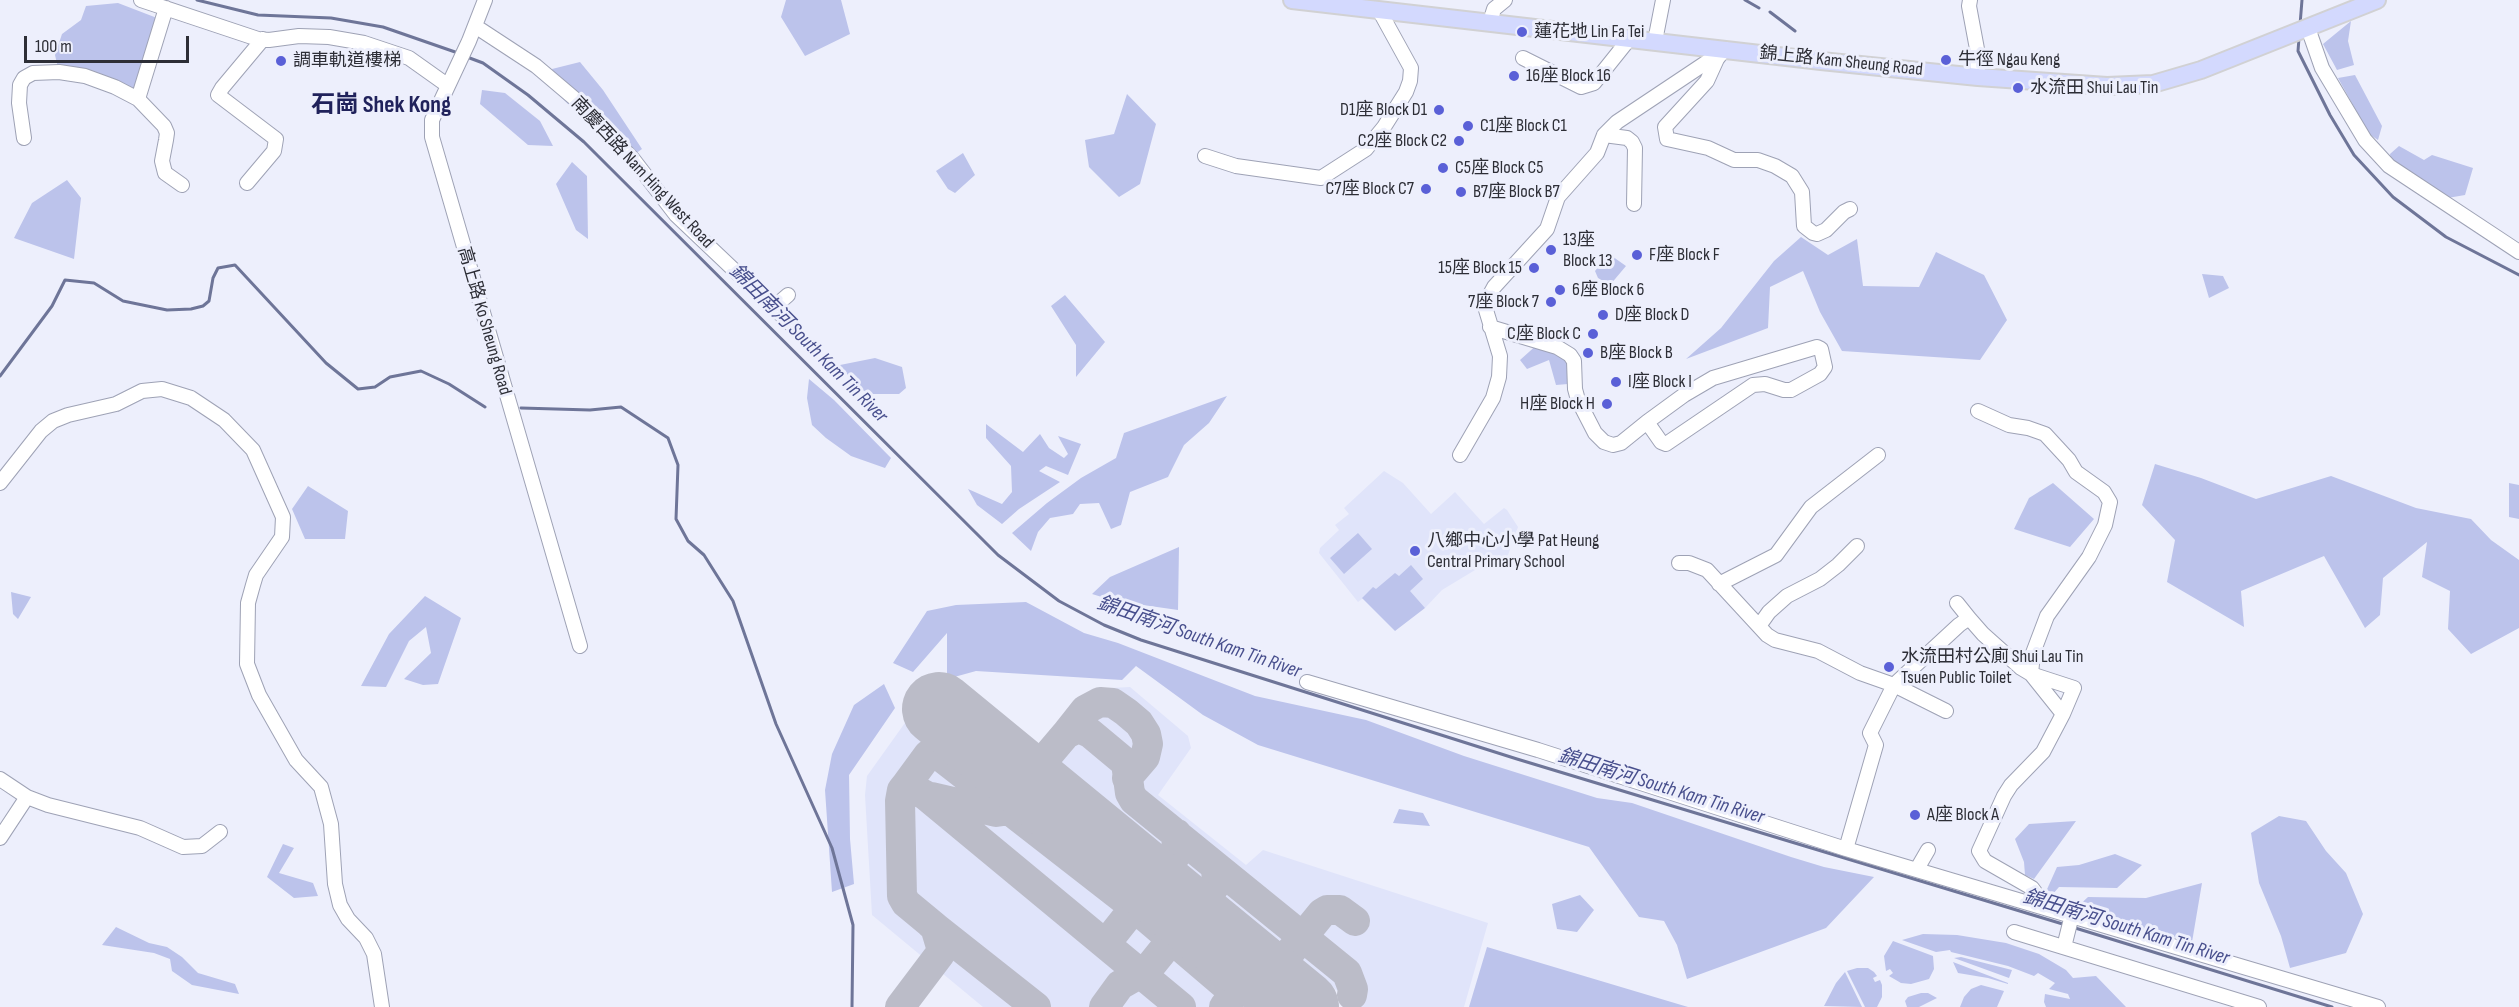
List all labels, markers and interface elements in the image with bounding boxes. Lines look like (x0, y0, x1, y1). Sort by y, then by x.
place label: 蓮花地 Lin Fa Tei (1534, 21, 1644, 43)
scale bar (27, 24, 192, 62)
marker: 蓮花地 Lin Fa Tei (1515, 25, 1529, 39)
text: 100 m (35, 36, 72, 57)
street label: 錦上路 Kam Sheung Road (1758, 43, 1924, 81)
place label: 牛徑 Ngau Keng (1958, 49, 2060, 71)
place label: 調車軌道樓梯 (293, 50, 401, 72)
marker: 牛徑 Ngau Keng (1939, 53, 1953, 67)
marker: 調車軌道樓梯 (274, 54, 288, 68)
place label: 16座 Block 16 (1526, 65, 1611, 87)
marker: 16座 Block 16 (1507, 69, 1521, 83)
place label: 水流田 Shui Lau Tin (2030, 77, 2158, 99)
marker: 水流田 Shui Lau Tin (2011, 81, 2025, 95)
district label: 石崗 Shek Kong (311, 92, 451, 120)
street label: 南慶西路 Nam Hing West Road (566, 93, 718, 253)
place label: D1座 Block D1 (1340, 99, 1427, 121)
marker: D1座 Block D1 (1432, 103, 1446, 117)
place label: C1座 Block C1 (1480, 115, 1567, 137)
marker: C1座 Block C1 (1461, 119, 1475, 133)
place label: C2座 Block C2 (1358, 130, 1447, 152)
marker: C2座 Block C2 (1452, 134, 1466, 148)
place label: C5座 Block C5 (1455, 157, 1544, 179)
marker: C5座 Block C5 (1436, 161, 1450, 175)
place label: C7座 Block C7 (1326, 178, 1414, 200)
place label: B7座 Block B7 (1473, 181, 1560, 203)
marker: C7座 Block C7 (1419, 182, 1433, 196)
marker: B7座 Block B7 (1454, 185, 1468, 199)
place label: 13座 Block 13 (1563, 229, 1613, 272)
marker: 13座 Block 13 (1544, 243, 1558, 257)
place label: F座 Block F (1649, 244, 1720, 266)
street label: 高上路 Ko Sheung Road (453, 245, 515, 397)
marker: F座 Block F (1630, 248, 1644, 262)
place label: 15座 Block 15 (1438, 257, 1522, 279)
water label: 錦田南河 South Kam Tin River (724, 260, 892, 428)
marker: 15座 Block 15 (1527, 261, 1541, 275)
place label: 6座 Block 6 (1572, 279, 1644, 301)
marker: 6座 Block 6 (1553, 283, 1567, 297)
place label: 7座 Block 7 (1468, 291, 1539, 313)
marker: 7座 Block 7 (1544, 295, 1558, 309)
place label: D座 Block D (1615, 304, 1689, 326)
marker: D座 Block D (1596, 308, 1610, 322)
place label: C座 Block C (1507, 323, 1581, 345)
marker: C座 Block C (1586, 327, 1600, 341)
place label: B座 Block B (1600, 342, 1673, 364)
marker: B座 Block B (1581, 346, 1595, 360)
place label: I座 Block I (1628, 371, 1692, 393)
marker: I座 Block I (1609, 375, 1623, 389)
place label: H座 Block H (1520, 393, 1595, 415)
marker: H座 Block H (1600, 397, 1614, 411)
place label: 八鄉中心小學 Pat Heung Central Primary School (1427, 530, 1599, 572)
marker: 八鄉中心小學 Pat Heung Central Primary School (1408, 544, 1422, 558)
water label: 錦田南河 South Kam Tin River (1094, 592, 1304, 684)
place label: 水流田村公廁 Shui Lau Tin Tsuen Public Toilet (1901, 646, 2083, 688)
marker: 水流田村公廁 Shui Lau Tin Tsuen Public Toilet (1882, 660, 1896, 674)
water label: 錦田南河 South Kam Tin River (1555, 744, 1767, 830)
place label: A座 Block A (1927, 804, 1999, 826)
marker: A座 Block A (1908, 808, 1922, 822)
water label: 錦田南河 South Kam Tin River (2020, 885, 2232, 971)

